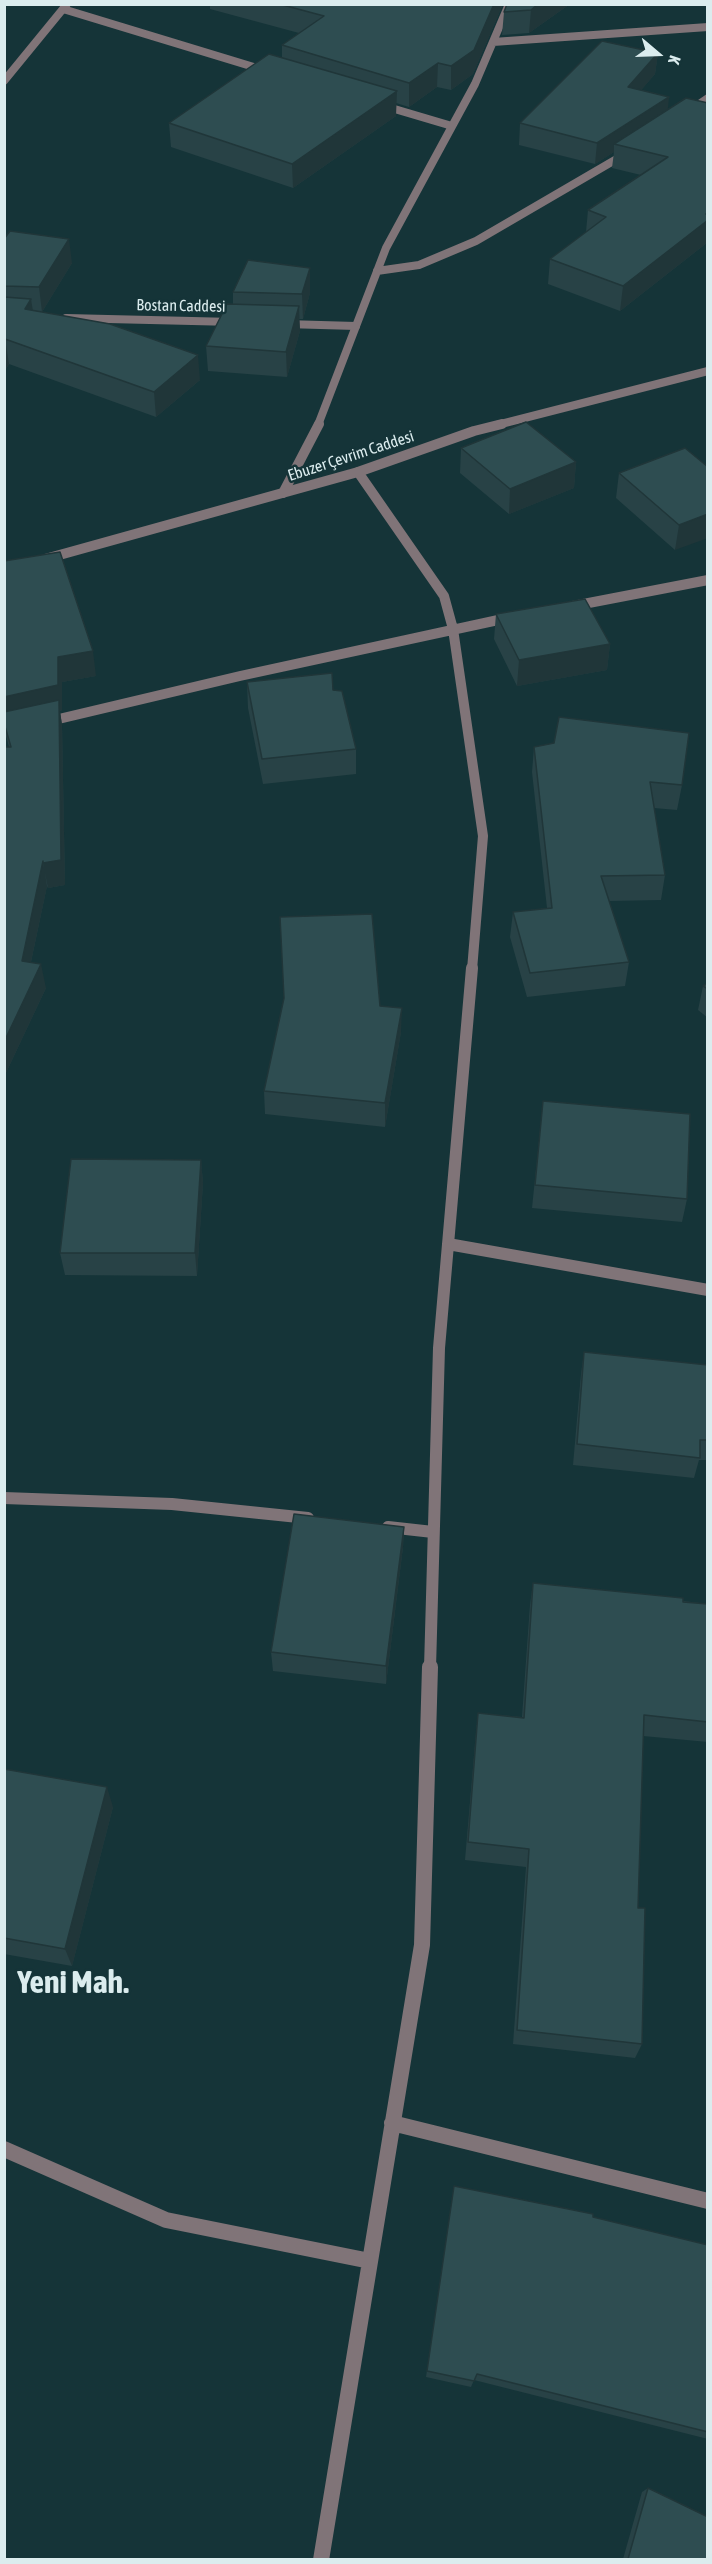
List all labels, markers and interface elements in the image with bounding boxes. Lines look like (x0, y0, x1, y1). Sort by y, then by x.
north arrow (628, 24, 688, 84)
text: K (665, 53, 685, 66)
street label: Bostan Caddesi (136, 296, 226, 316)
street label: Ebuzer Çevrim Caddesi (286, 427, 416, 485)
district label: Yeni Mah. (17, 1964, 129, 2002)

